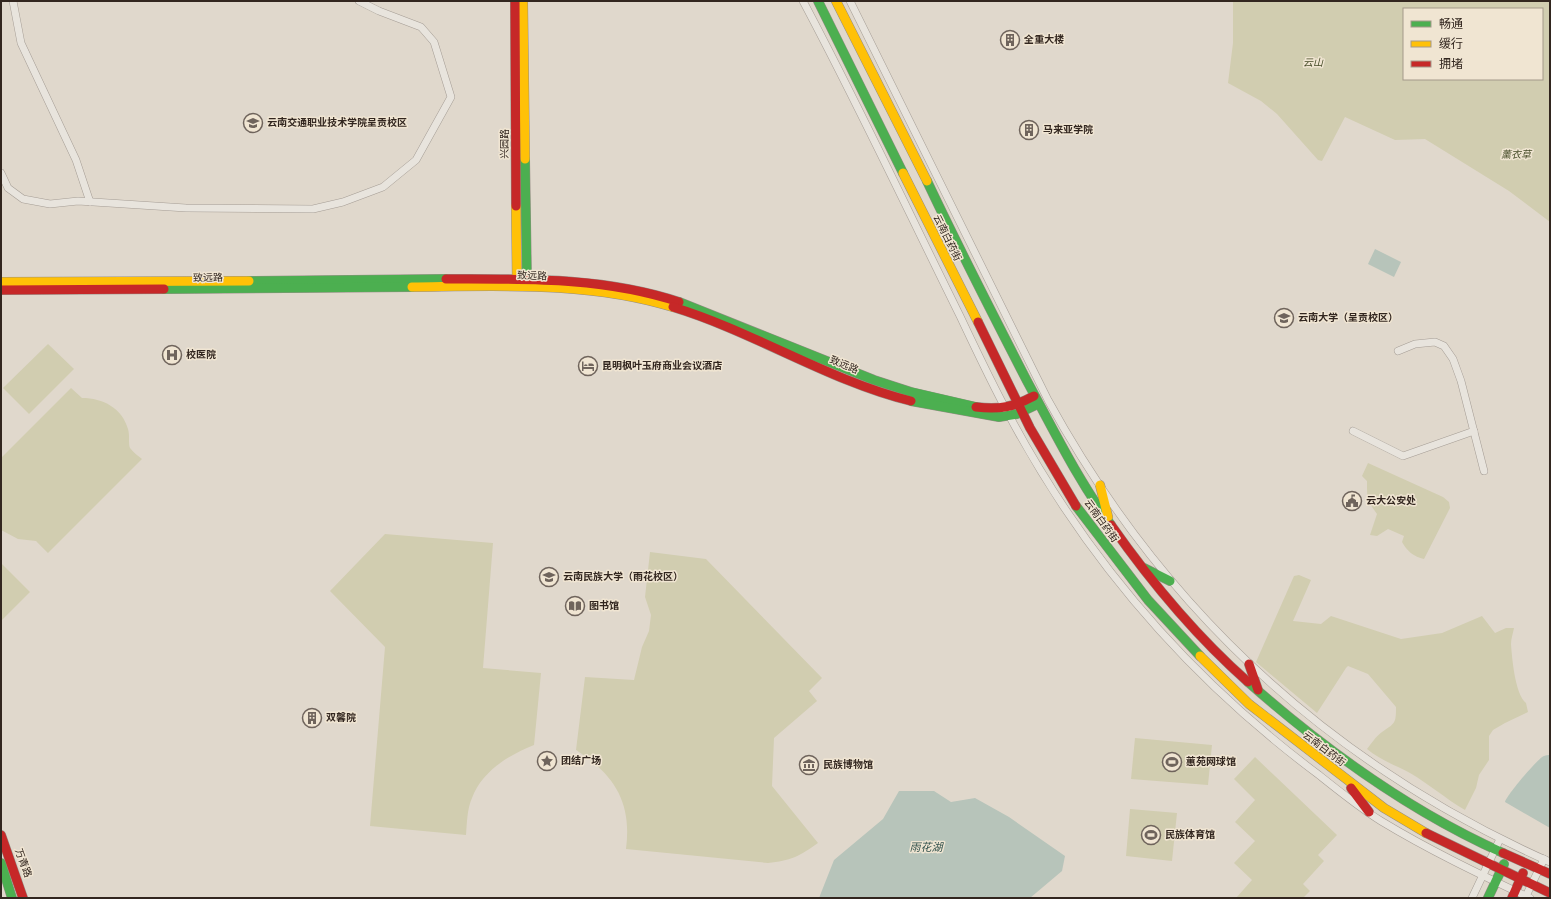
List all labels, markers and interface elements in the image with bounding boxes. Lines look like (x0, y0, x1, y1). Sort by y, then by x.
legend (1403, 8, 1543, 80)
text: 畅通 (1439, 17, 1463, 31)
building icon: 全重大楼 (999, 29, 1021, 51)
place label: 全重大楼 (1023, 34, 1064, 46)
text: 缓行 (1439, 37, 1463, 51)
park label: 云山 (1303, 57, 1324, 69)
text: 拥堵 (1439, 57, 1463, 71)
school or university icon: 云南交通职业技术学院呈贡校区 (242, 112, 264, 134)
place label: 云南交通职业技术学院呈贡校区 (267, 116, 407, 129)
building icon: 马来亚学院 (1018, 119, 1040, 141)
place label: 马来亚学院 (1043, 124, 1093, 136)
street label: 兴园路 (499, 129, 511, 159)
park label: 薰衣草 (1501, 149, 1533, 161)
street label: 云南白药街 (931, 213, 963, 263)
street label: 致远路 (517, 269, 547, 283)
street label: 致远路 (193, 272, 223, 284)
school or university icon: 云南大学（呈贡校区） (1273, 307, 1295, 329)
place label: 云南大学（呈贡校区） (1298, 311, 1398, 324)
hospital icon: 校医院 (161, 344, 183, 366)
place label: 校医院 (186, 348, 216, 361)
street label: 致远路 (828, 354, 860, 376)
hotel icon: 昆明枫叶玉府商业会议酒店 (577, 355, 599, 377)
place label: 昆明枫叶玉府商业会议酒店 (602, 360, 722, 372)
public building icon: 云大公安处 (1341, 490, 1363, 512)
place label: 云大公安处 (1366, 495, 1416, 507)
street label: 云南白药街 (1081, 497, 1121, 545)
school or university icon: 云南民族大学（雨花校区） (538, 566, 560, 588)
place label: 云南民族大学（雨花校区） (563, 570, 683, 583)
library icon: 图书馆 (564, 595, 586, 617)
place label: 图书馆 (589, 600, 619, 612)
building icon: 双馨院 (301, 707, 323, 729)
place label: 双馨院 (326, 712, 356, 724)
street label: 云南白药街 (1300, 729, 1348, 769)
place icon: 团结广场 (536, 750, 558, 772)
sports icon: 蕙苑网球馆 (1161, 751, 1183, 773)
museum icon: 民族博物馆 (798, 754, 820, 776)
place label: 团结广场 (561, 755, 601, 767)
place label: 蕙苑网球馆 (1186, 756, 1236, 768)
place label: 民族博物馆 (823, 758, 873, 771)
sports icon: 民族体育馆 (1140, 824, 1162, 846)
place label: 民族体育馆 (1165, 829, 1215, 841)
water label: 雨花湖 (910, 841, 944, 854)
street label: 万青路 (12, 847, 34, 879)

